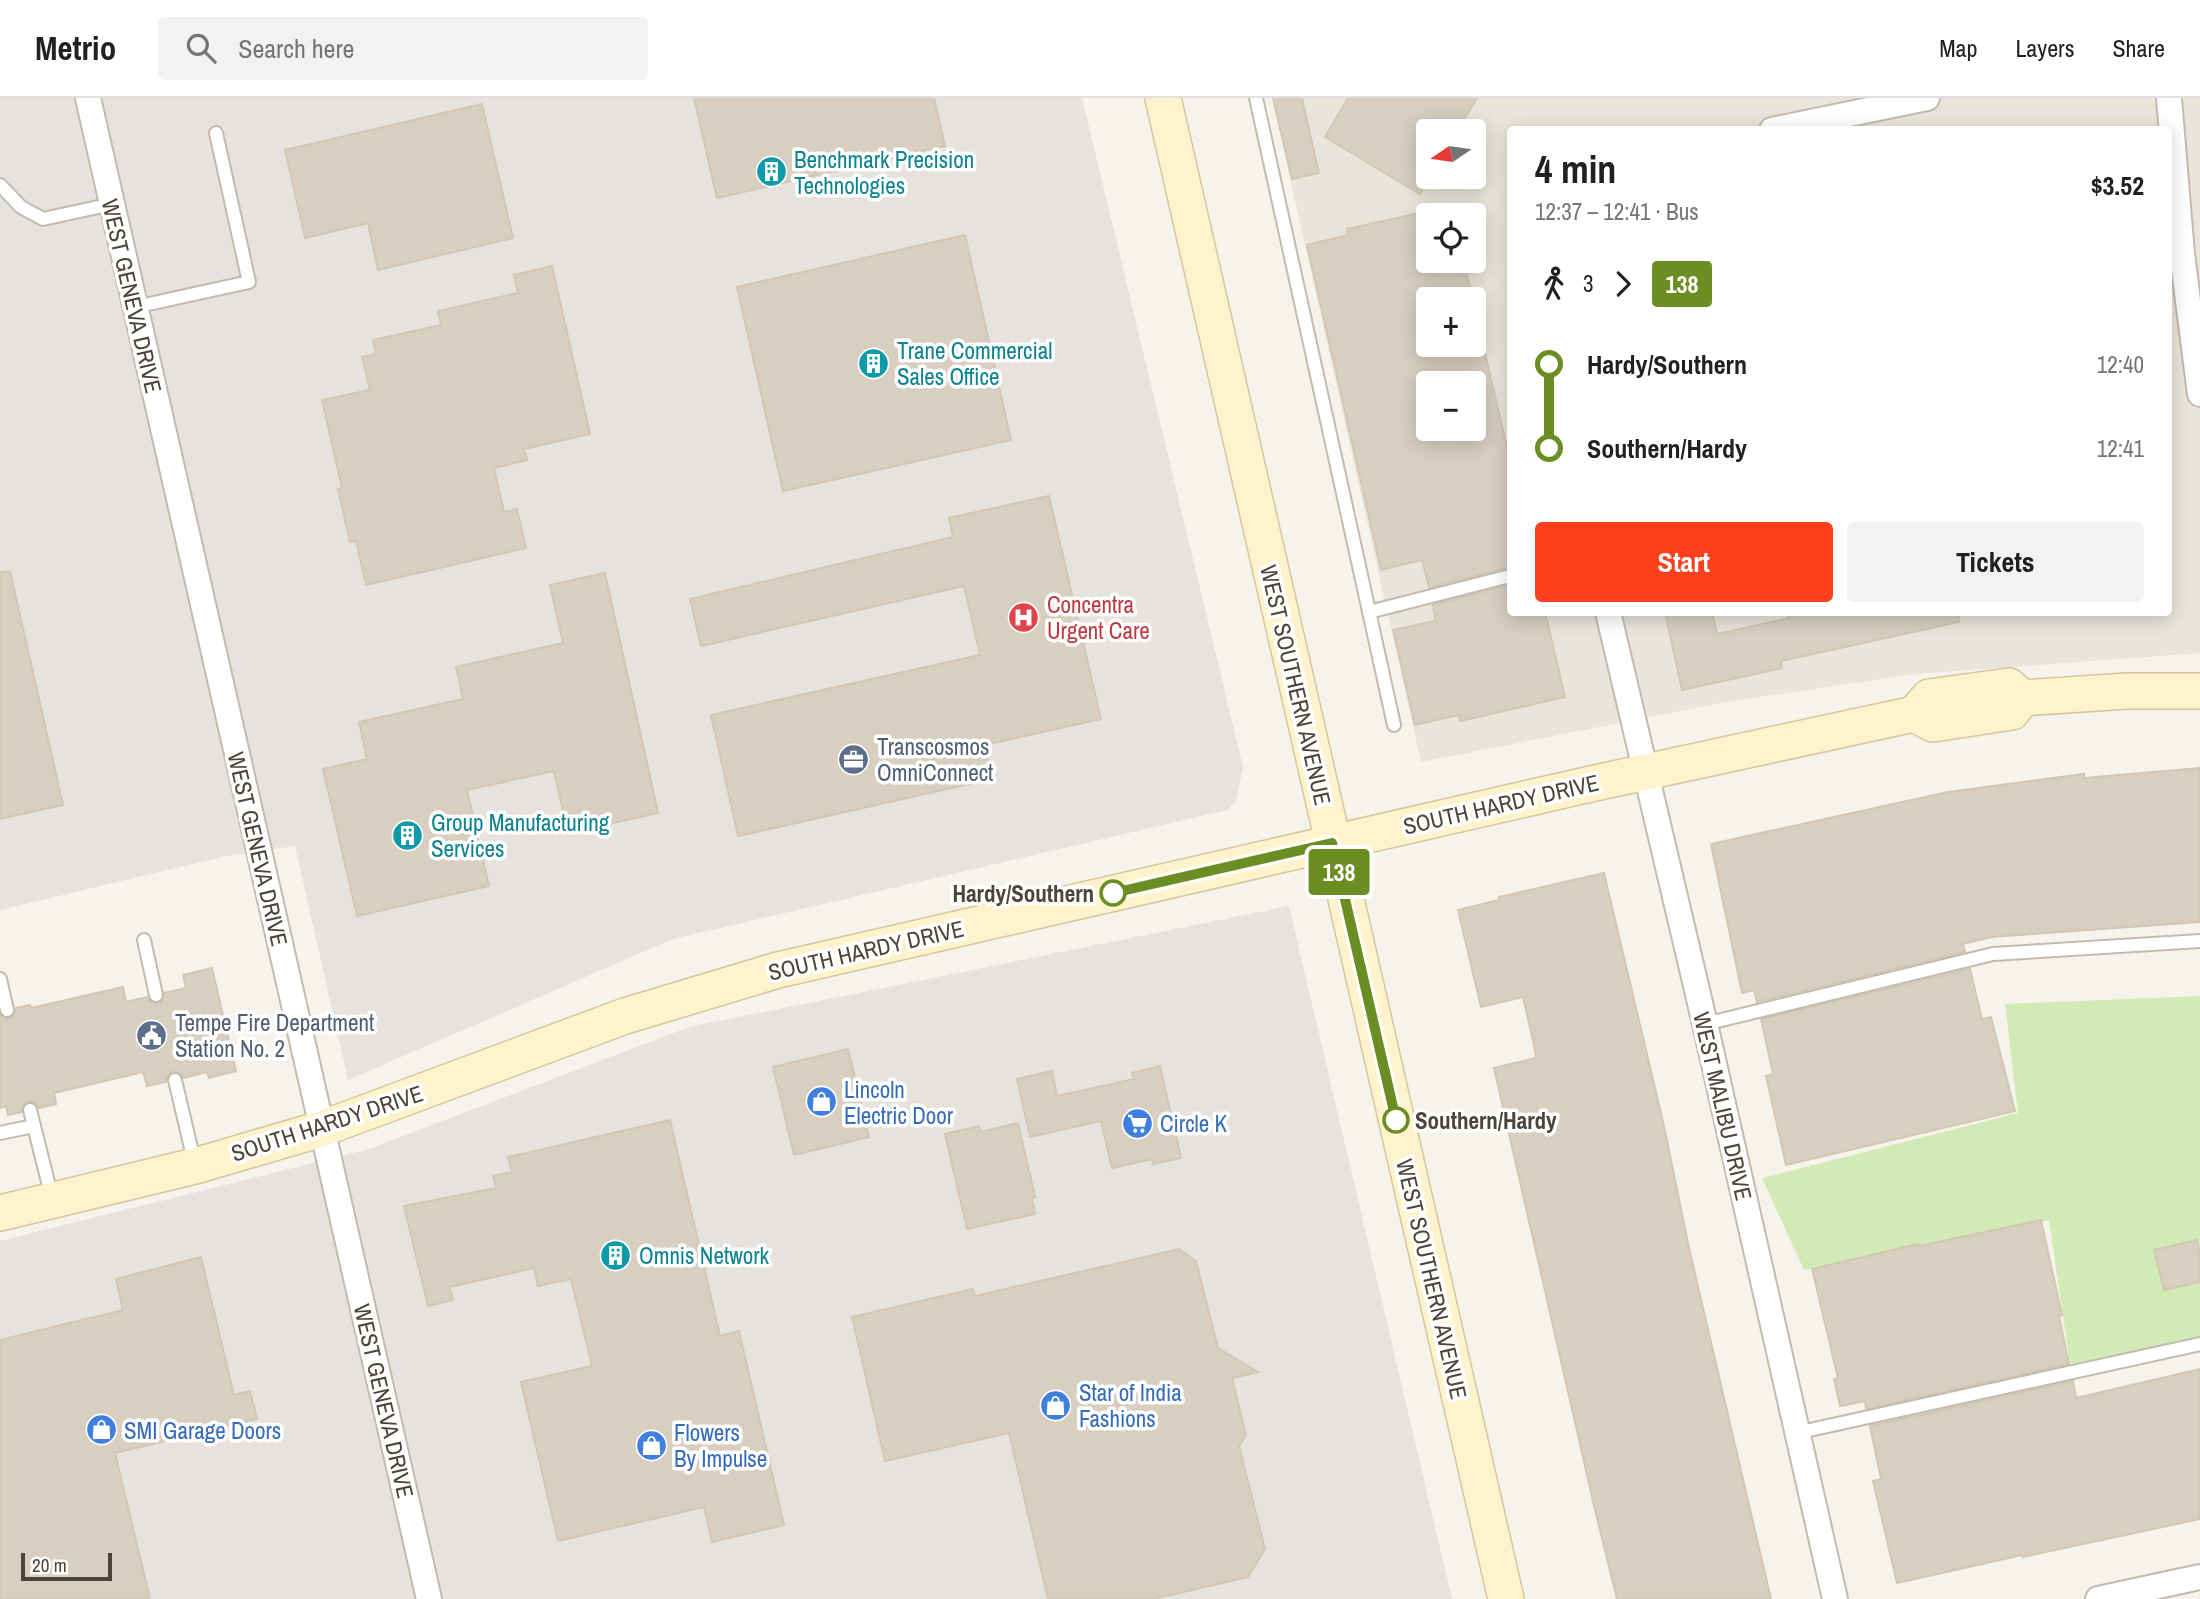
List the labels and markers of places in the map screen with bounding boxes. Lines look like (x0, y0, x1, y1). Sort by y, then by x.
place label: Benchmark Precision Technologies (794, 144, 974, 201)
building icon: Benchmark Precision Technologies (754, 155, 788, 189)
place label: Trane Commercial Sales Office (897, 335, 1052, 392)
building icon: Trane Commercial Sales Office (857, 346, 891, 380)
place label: Concentra Urgent Care (1047, 589, 1150, 646)
hospital icon: Concentra Urgent Care (1007, 600, 1041, 634)
place label: Transcosmos OmniConnect (877, 731, 993, 788)
office icon: Transcosmos OmniConnect (837, 742, 871, 776)
place label: Group Manufacturing Services (431, 807, 610, 864)
building icon: Group Manufacturing Services (391, 818, 425, 852)
place label: Hardy/Southern (953, 878, 1094, 909)
marker: Hardy/Southern (1100, 880, 1126, 906)
place label: Tempe Fire Department Station No. 2 (175, 1007, 374, 1064)
public building icon: Tempe Fire Department Station No. 2 (135, 1018, 169, 1052)
place label: Lincoln Electric Door (844, 1074, 954, 1131)
shop icon: Lincoln Electric Door (804, 1085, 838, 1119)
place label: Southern/Hardy (1415, 1105, 1557, 1136)
supermarket icon: Circle K (1120, 1106, 1154, 1140)
marker: Southern/Hardy (1383, 1107, 1409, 1133)
place label: Circle K (1160, 1108, 1227, 1139)
building icon: Omnis Network (599, 1238, 633, 1272)
place label: Omnis Network (639, 1240, 770, 1271)
place label: Star of India Fashions (1079, 1377, 1182, 1434)
shop icon: Star of India Fashions (1039, 1388, 1073, 1422)
shop icon: SMI Garage Doors (84, 1413, 118, 1447)
place label: SMI Garage Doors (124, 1415, 281, 1446)
place label: Flowers By Impulse (674, 1417, 767, 1474)
shop icon: Flowers By Impulse (634, 1428, 668, 1462)

